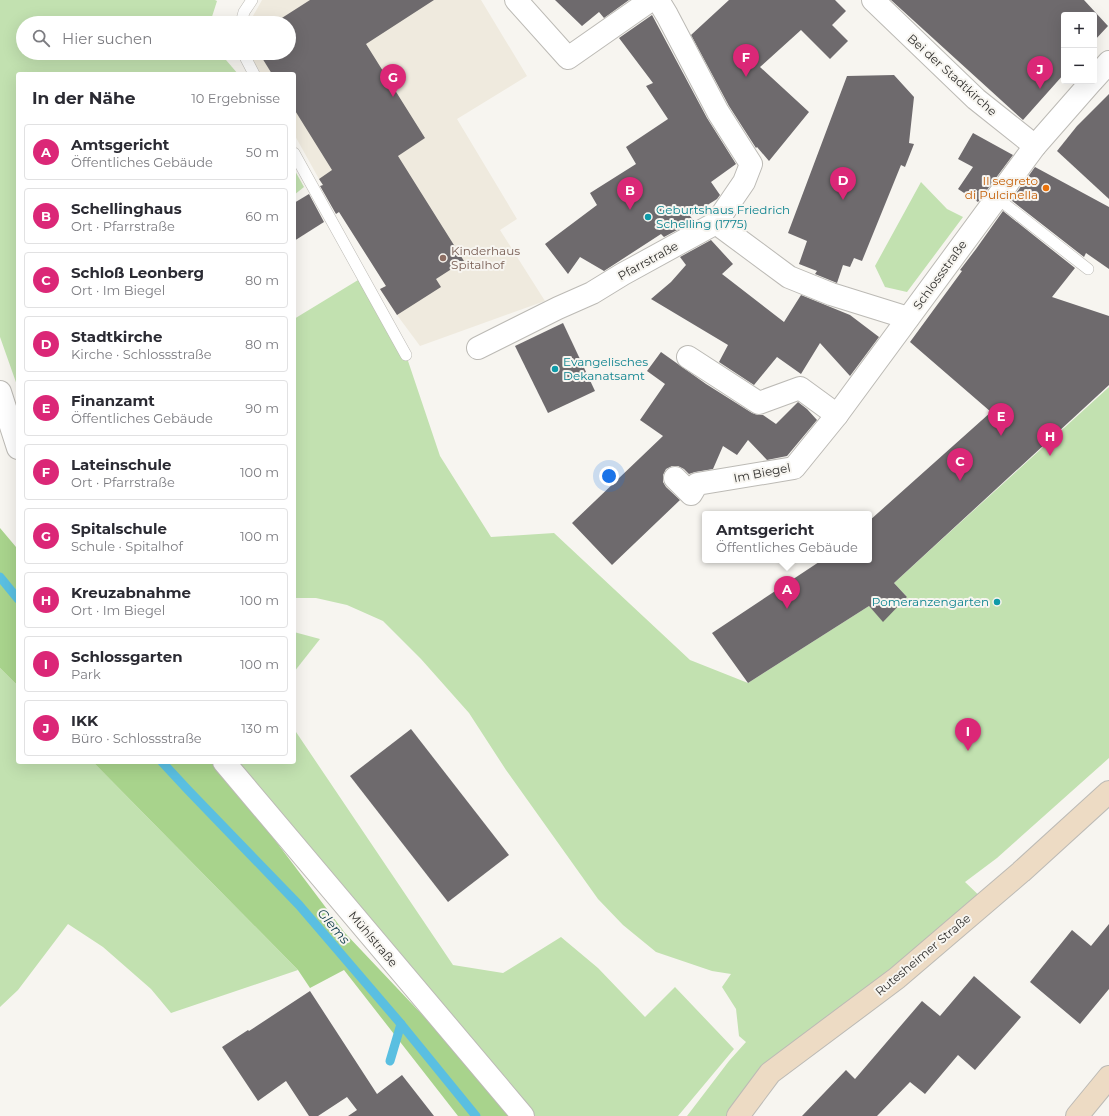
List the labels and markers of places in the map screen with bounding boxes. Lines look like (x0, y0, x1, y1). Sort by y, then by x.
pin: F (733, 44, 759, 77)
pin: J (1027, 56, 1053, 89)
pin: G (380, 64, 406, 97)
pin: D (830, 167, 856, 200)
place label: Il segreto di Pulcinella (965, 173, 1038, 202)
pin: B (617, 177, 643, 210)
marker: Il segreto di Pulcinella (1041, 183, 1051, 193)
place label: Geburtshaus Friedrich Schelling (1775) (656, 202, 790, 231)
marker: Geburtshaus Friedrich Schelling (1775) (643, 212, 653, 222)
place label: Kinderhaus Spitalhof (451, 243, 520, 272)
marker: Kinderhaus Spitalhof (438, 253, 448, 263)
place label: Evangelisches Dekanatsamt (563, 354, 648, 383)
marker: Evangelisches Dekanatsamt (550, 364, 560, 374)
pin: E (988, 403, 1014, 436)
pin: H (1037, 423, 1063, 456)
pin: C (947, 448, 973, 481)
pin: A (774, 576, 800, 609)
place label: Pomeranzengarten (872, 594, 989, 609)
marker: Pomeranzengarten (992, 597, 1002, 607)
pin: I (955, 718, 981, 751)

